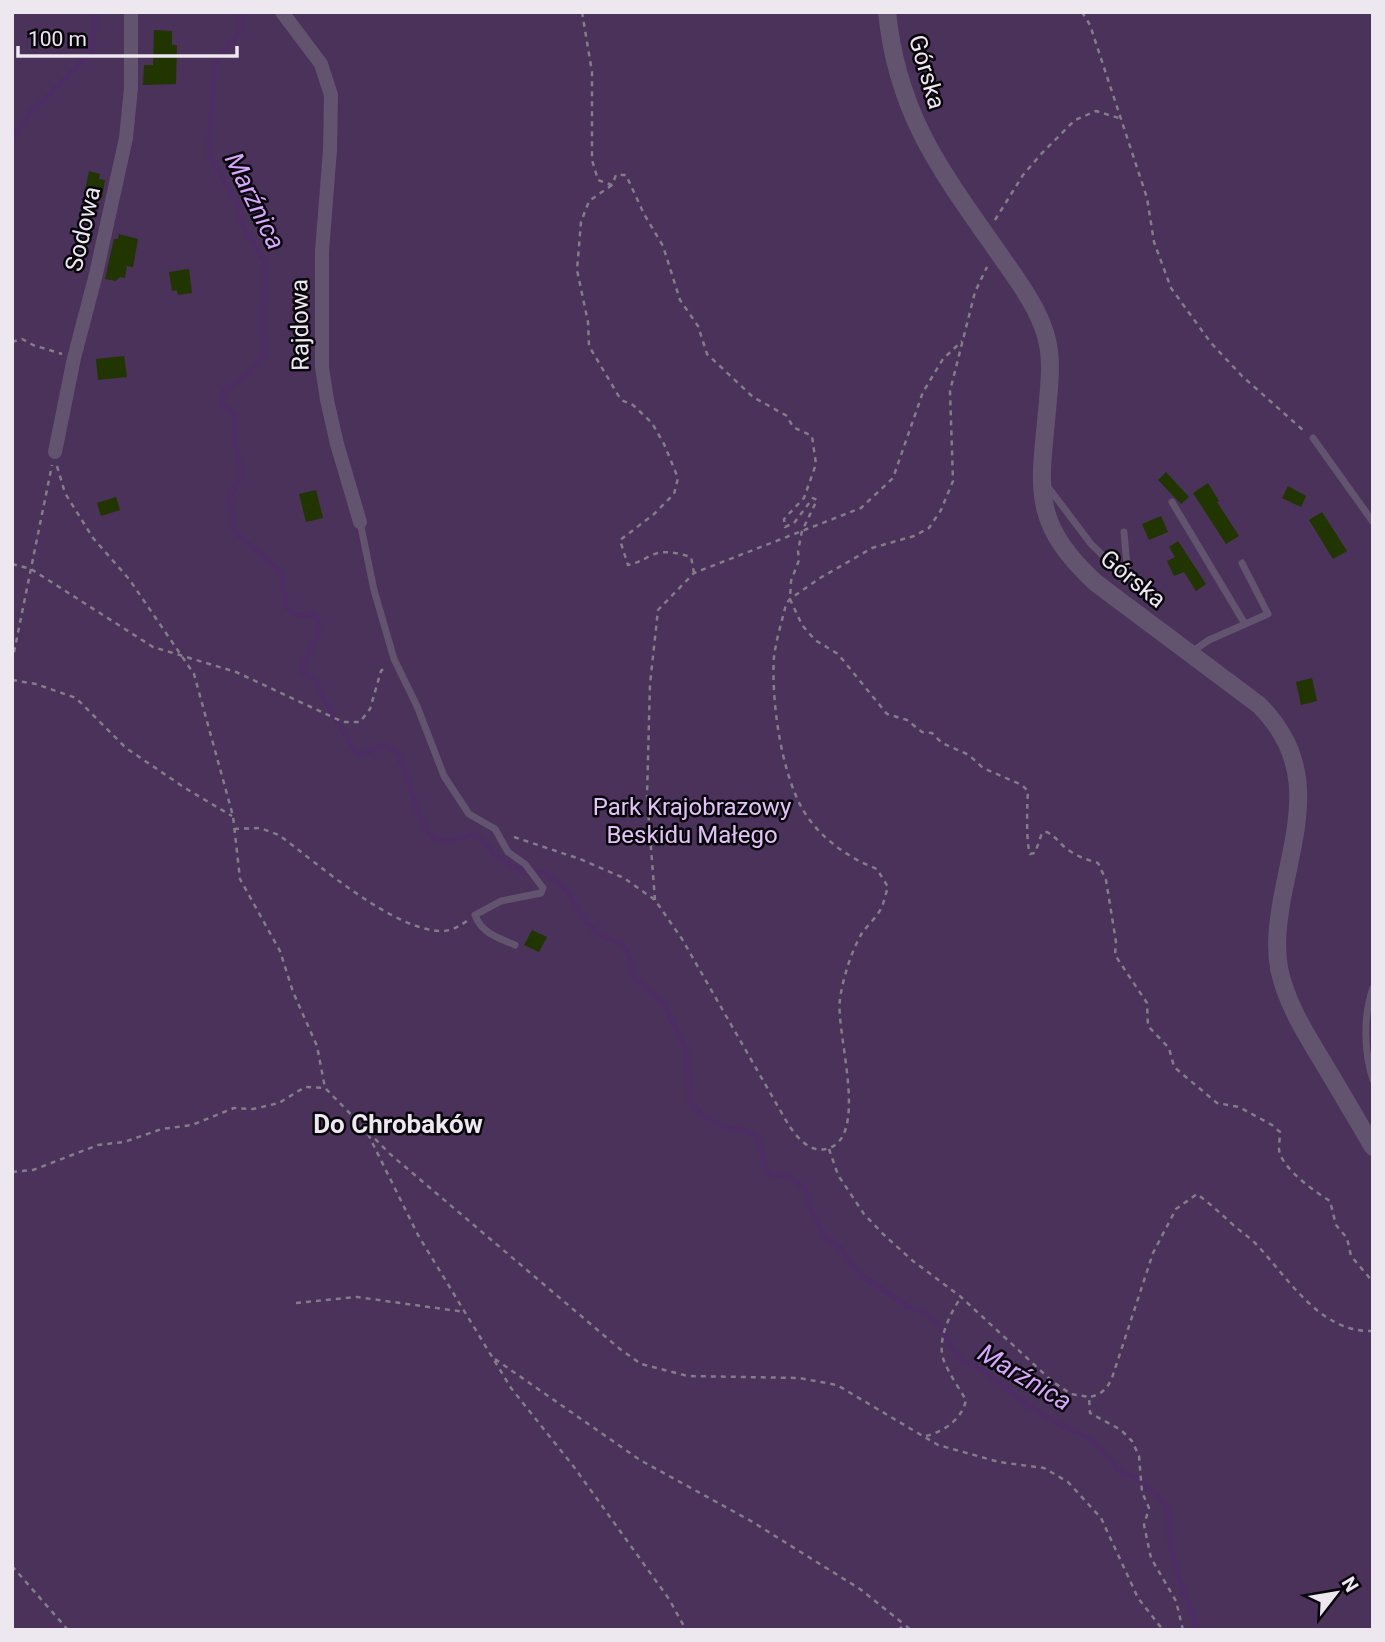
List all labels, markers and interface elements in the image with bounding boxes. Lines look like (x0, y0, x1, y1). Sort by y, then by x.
scale bar (18, 14, 236, 58)
text: 100 m (28, 27, 87, 51)
street label: Górska (903, 32, 951, 112)
water label: Marźnica (219, 148, 291, 254)
street label: Sodowa (60, 184, 106, 274)
street label: Rajdowa (285, 279, 315, 371)
street label: Górska (1095, 544, 1171, 614)
park label: Park Krajobrazowy Beskidu Małego (593, 793, 792, 849)
district label: Do Chrobaków (313, 1109, 483, 1139)
water label: Marźnica (973, 1337, 1077, 1417)
north arrow (1301, 1558, 1371, 1628)
text: N (1337, 1573, 1363, 1596)

